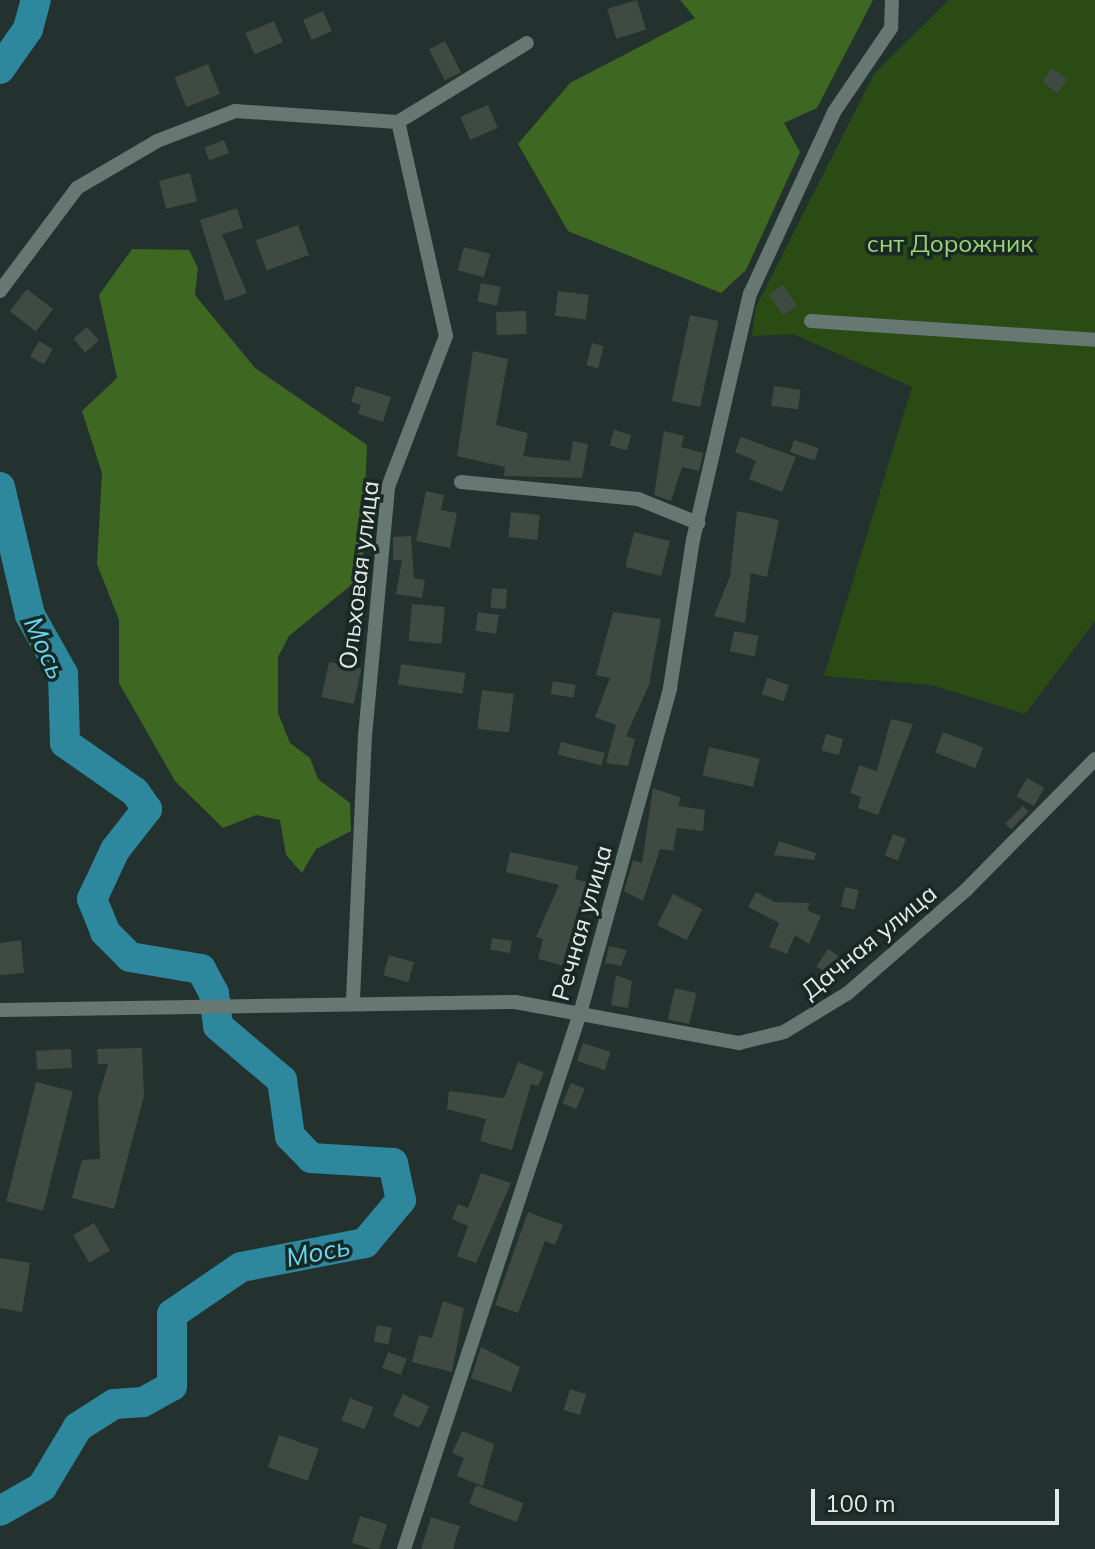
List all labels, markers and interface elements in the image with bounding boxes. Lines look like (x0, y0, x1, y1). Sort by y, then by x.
park label: снт Дорожник (867, 230, 1033, 258)
street label: Ольховая улица (333, 479, 385, 671)
water label: Мось (18, 612, 72, 684)
street label: Речная улица (546, 842, 618, 1004)
street label: Дачная улица (796, 879, 942, 1005)
water label: Мось (283, 1231, 353, 1273)
scale bar (815, 1473, 1063, 1523)
text: 100 m (825, 1488, 896, 1518)

